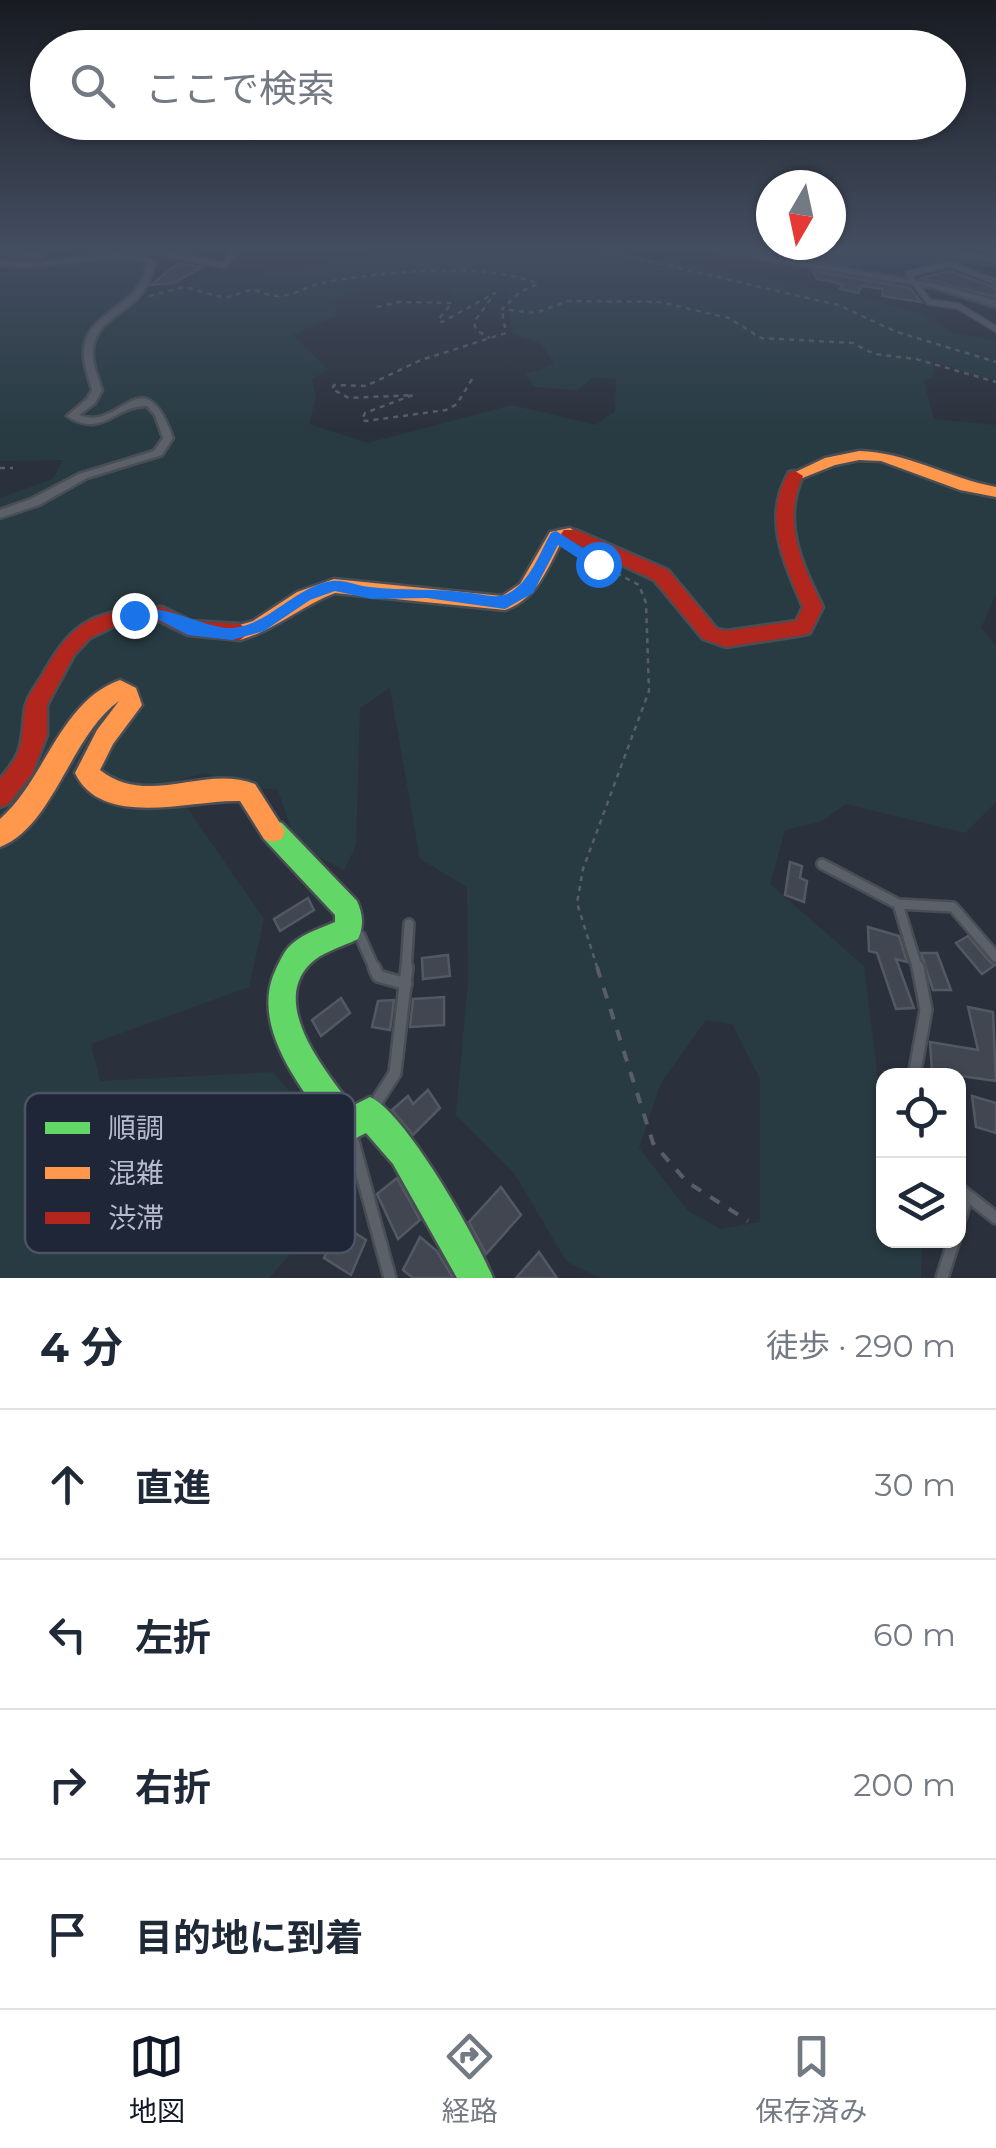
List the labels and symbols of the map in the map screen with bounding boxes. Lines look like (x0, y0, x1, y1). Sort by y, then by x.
north arrow (756, 170, 846, 260)
route start (576, 542, 622, 588)
route end (112, 593, 158, 639)
legend (25, 1093, 355, 1253)
text: 順調 (108, 1111, 164, 1145)
text: 混雑 (108, 1156, 164, 1190)
text: 渋滞 (108, 1201, 164, 1235)

